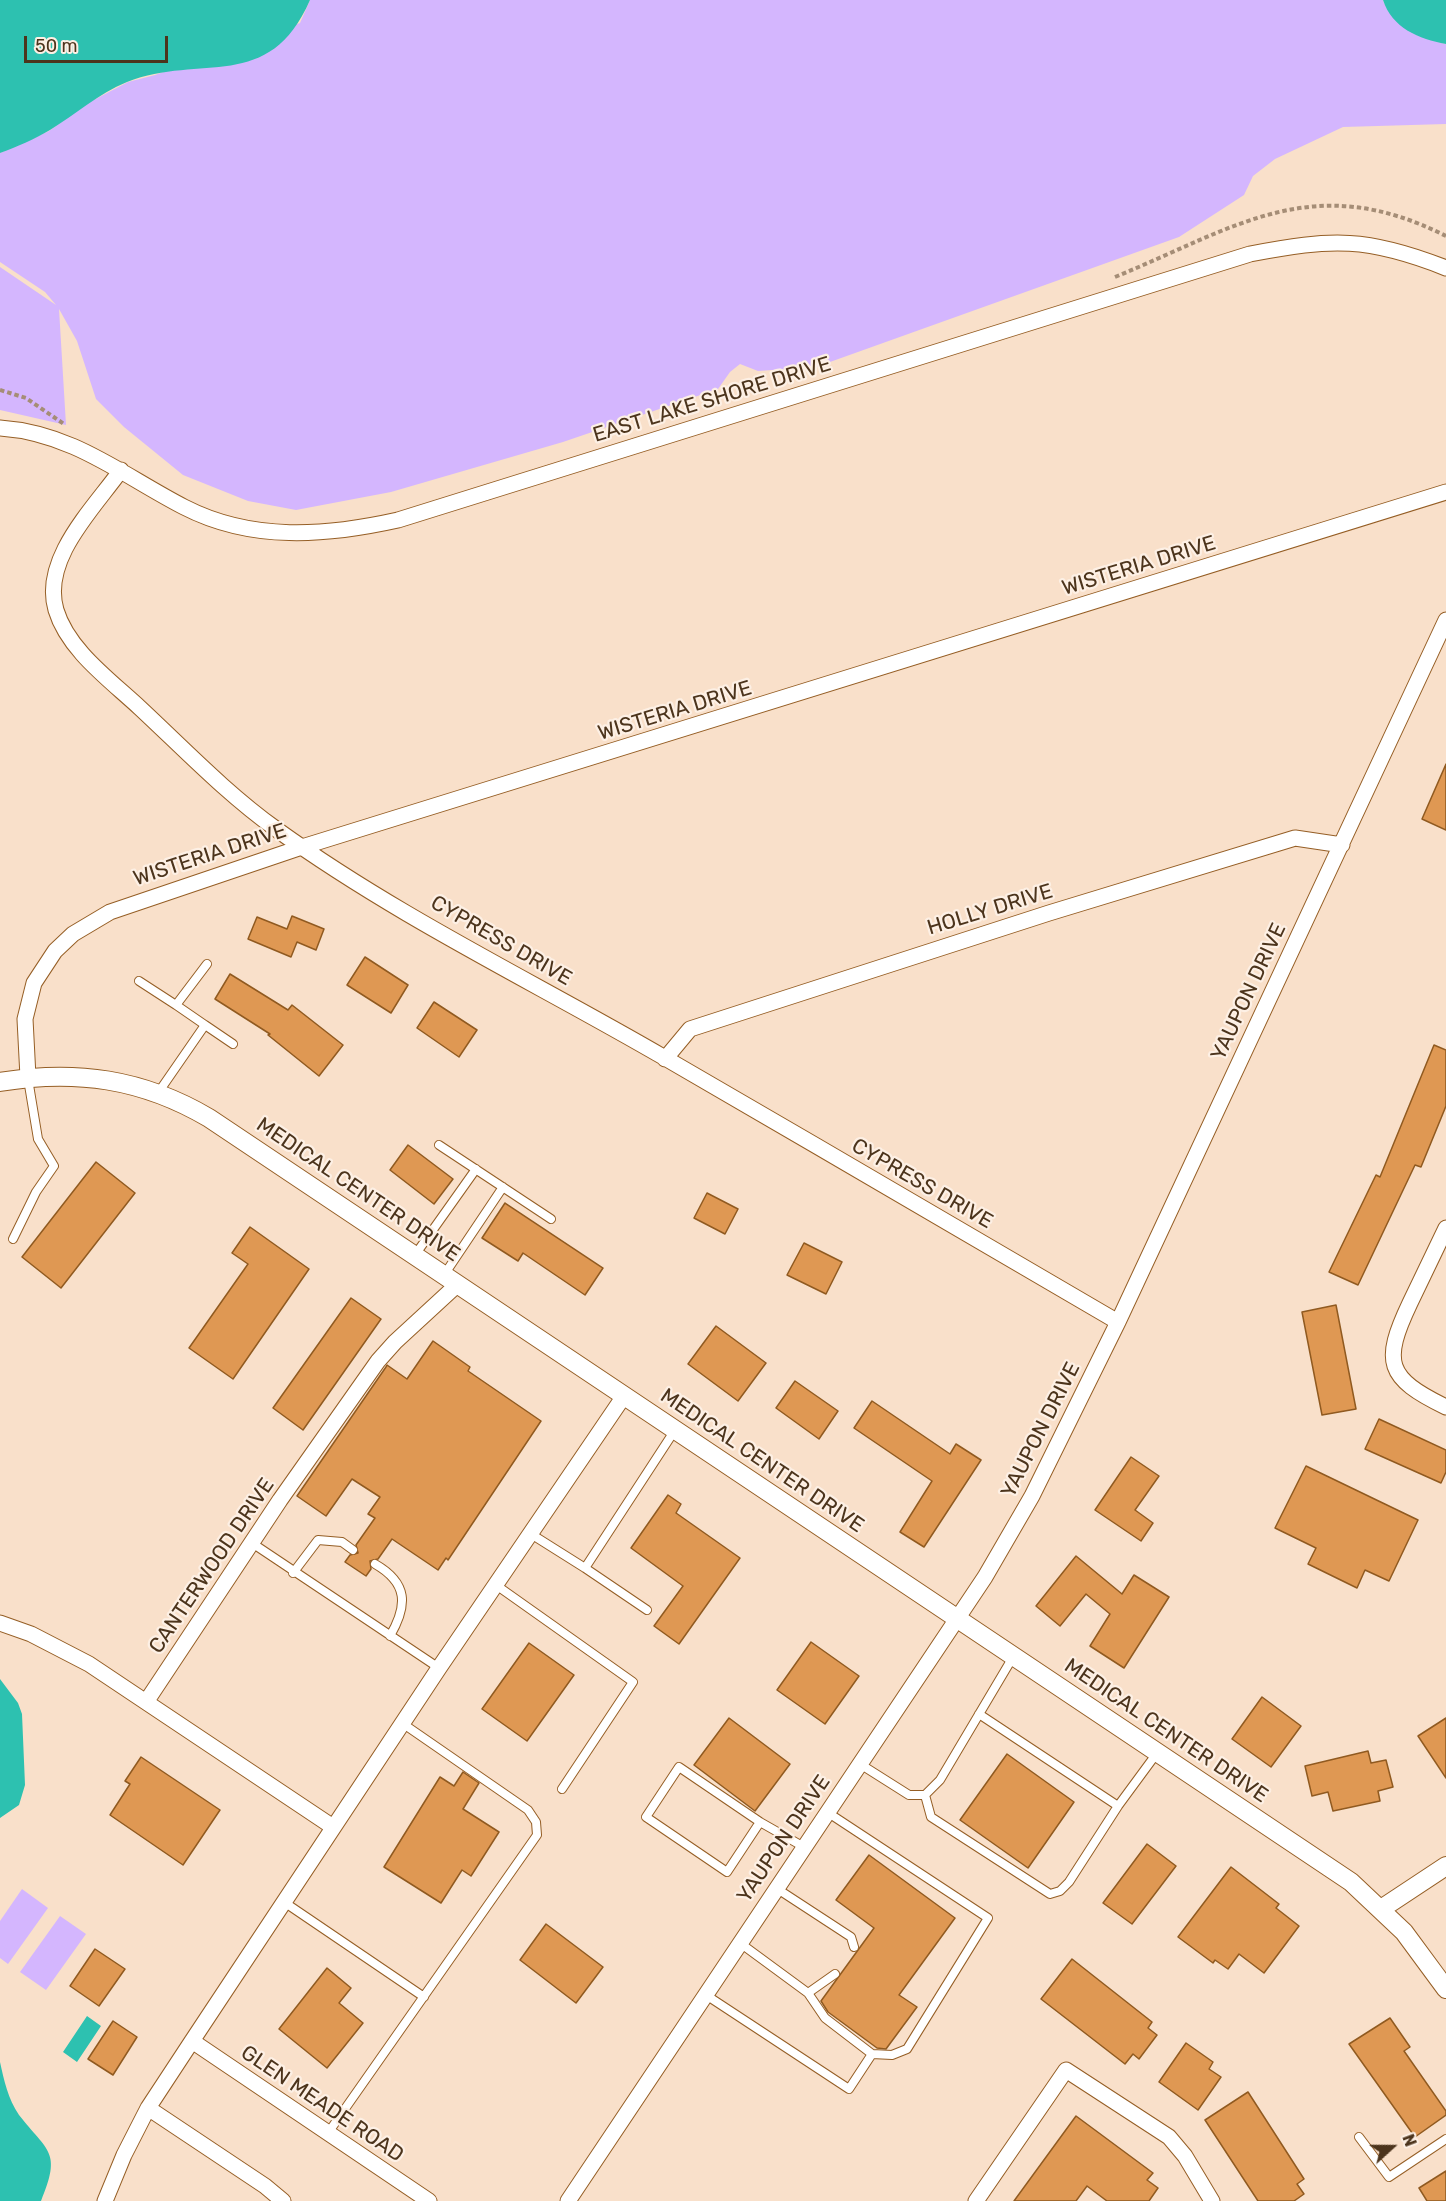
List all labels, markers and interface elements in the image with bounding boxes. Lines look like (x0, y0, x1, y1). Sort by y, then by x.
scale bar (27, 24, 171, 62)
text: 50 m (35, 35, 78, 57)
street label: EAST LAKE SHORE DRIVE (590, 352, 834, 448)
street label: WISTERIA DRIVE (1059, 531, 1219, 601)
street label: WISTERIA DRIVE (595, 676, 755, 746)
street label: WISTERIA DRIVE (130, 818, 290, 892)
street label: HOLLY DRIVE (924, 879, 1056, 941)
street label: CYPRESS DRIVE (426, 890, 576, 992)
street label: YAUPON DRIVE (1206, 919, 1292, 1065)
street label: MEDICAL CENTER DRIVE (251, 1112, 465, 1268)
street label: CYPRESS DRIVE (847, 1133, 997, 1235)
street label: YAUPON DRIVE (996, 1358, 1086, 1502)
street label: MEDICAL CENTER DRIVE (655, 1383, 869, 1539)
street label: CANTERWOOD DRIVE (144, 1474, 280, 1658)
street label: MEDICAL CENTER DRIVE (1059, 1653, 1273, 1809)
street label: YAUPON DRIVE (732, 1770, 836, 1908)
street label: GLEN MEADE ROAD (236, 2040, 408, 2168)
north arrow (1362, 2117, 1422, 2177)
text: N (1398, 2132, 1420, 2149)

